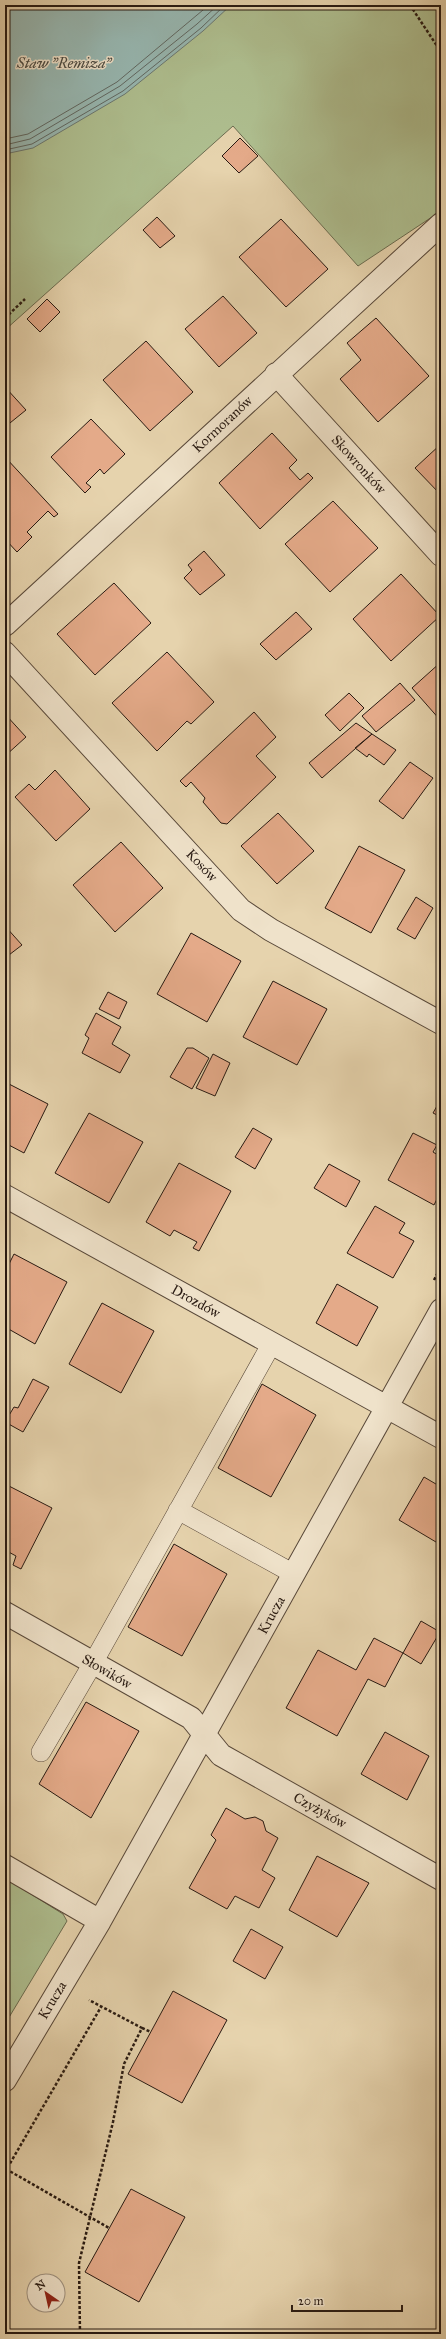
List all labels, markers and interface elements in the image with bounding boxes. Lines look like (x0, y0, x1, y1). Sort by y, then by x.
water label: Staw "Remiza" (16, 54, 113, 72)
street label: Kormoranów (189, 392, 257, 456)
street label: Skowronków (328, 431, 390, 498)
street label: Kosów (182, 846, 221, 886)
street label: Drozdów (168, 1281, 224, 1322)
street label: Krucza (254, 1593, 289, 1637)
street label: Słowików (79, 1650, 135, 1693)
street label: Czyżyków (290, 1789, 350, 1832)
street label: Krucza (35, 1978, 70, 2022)
north arrow (26, 2273, 66, 2313)
text: N (33, 2277, 49, 2293)
scale bar (292, 2287, 402, 2313)
text: 20 m (298, 2294, 324, 2308)

